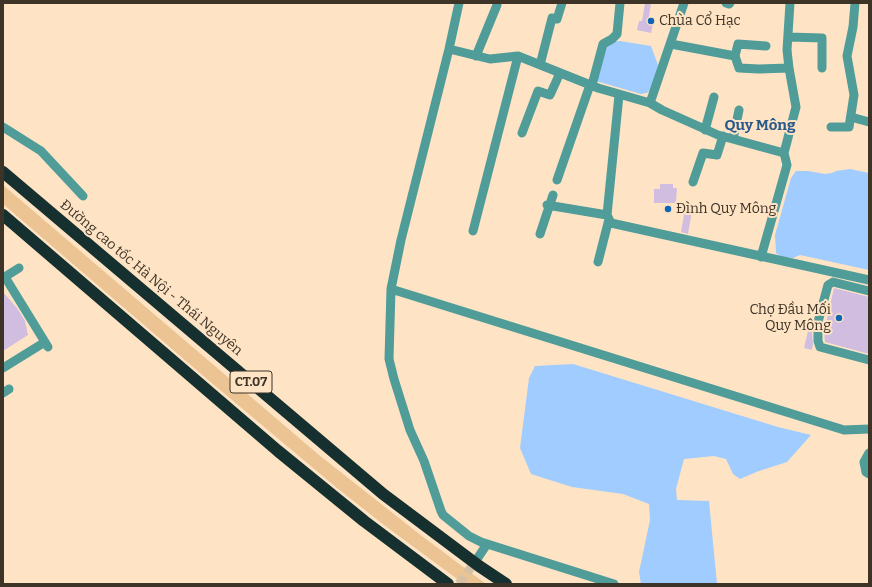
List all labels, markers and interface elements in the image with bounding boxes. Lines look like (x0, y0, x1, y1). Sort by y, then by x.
place label: Chùa Cổ Hạc (659, 13, 741, 29)
marker: Chùa Cổ Hạc (646, 16, 656, 26)
district label: Quy Mông (724, 117, 796, 135)
street label: Đường cao tốc Hà Nội - Thái Nguyên (56, 197, 246, 359)
place label: Đình Quy Mông (676, 201, 776, 217)
marker: Đình Quy Mông (663, 204, 673, 214)
place label: Chợ Đầu Mối Quy Mông (749, 302, 831, 334)
marker: Chợ Đầu Mối Quy Mông (834, 313, 844, 323)
road number: CT.07 (230, 371, 272, 393)

